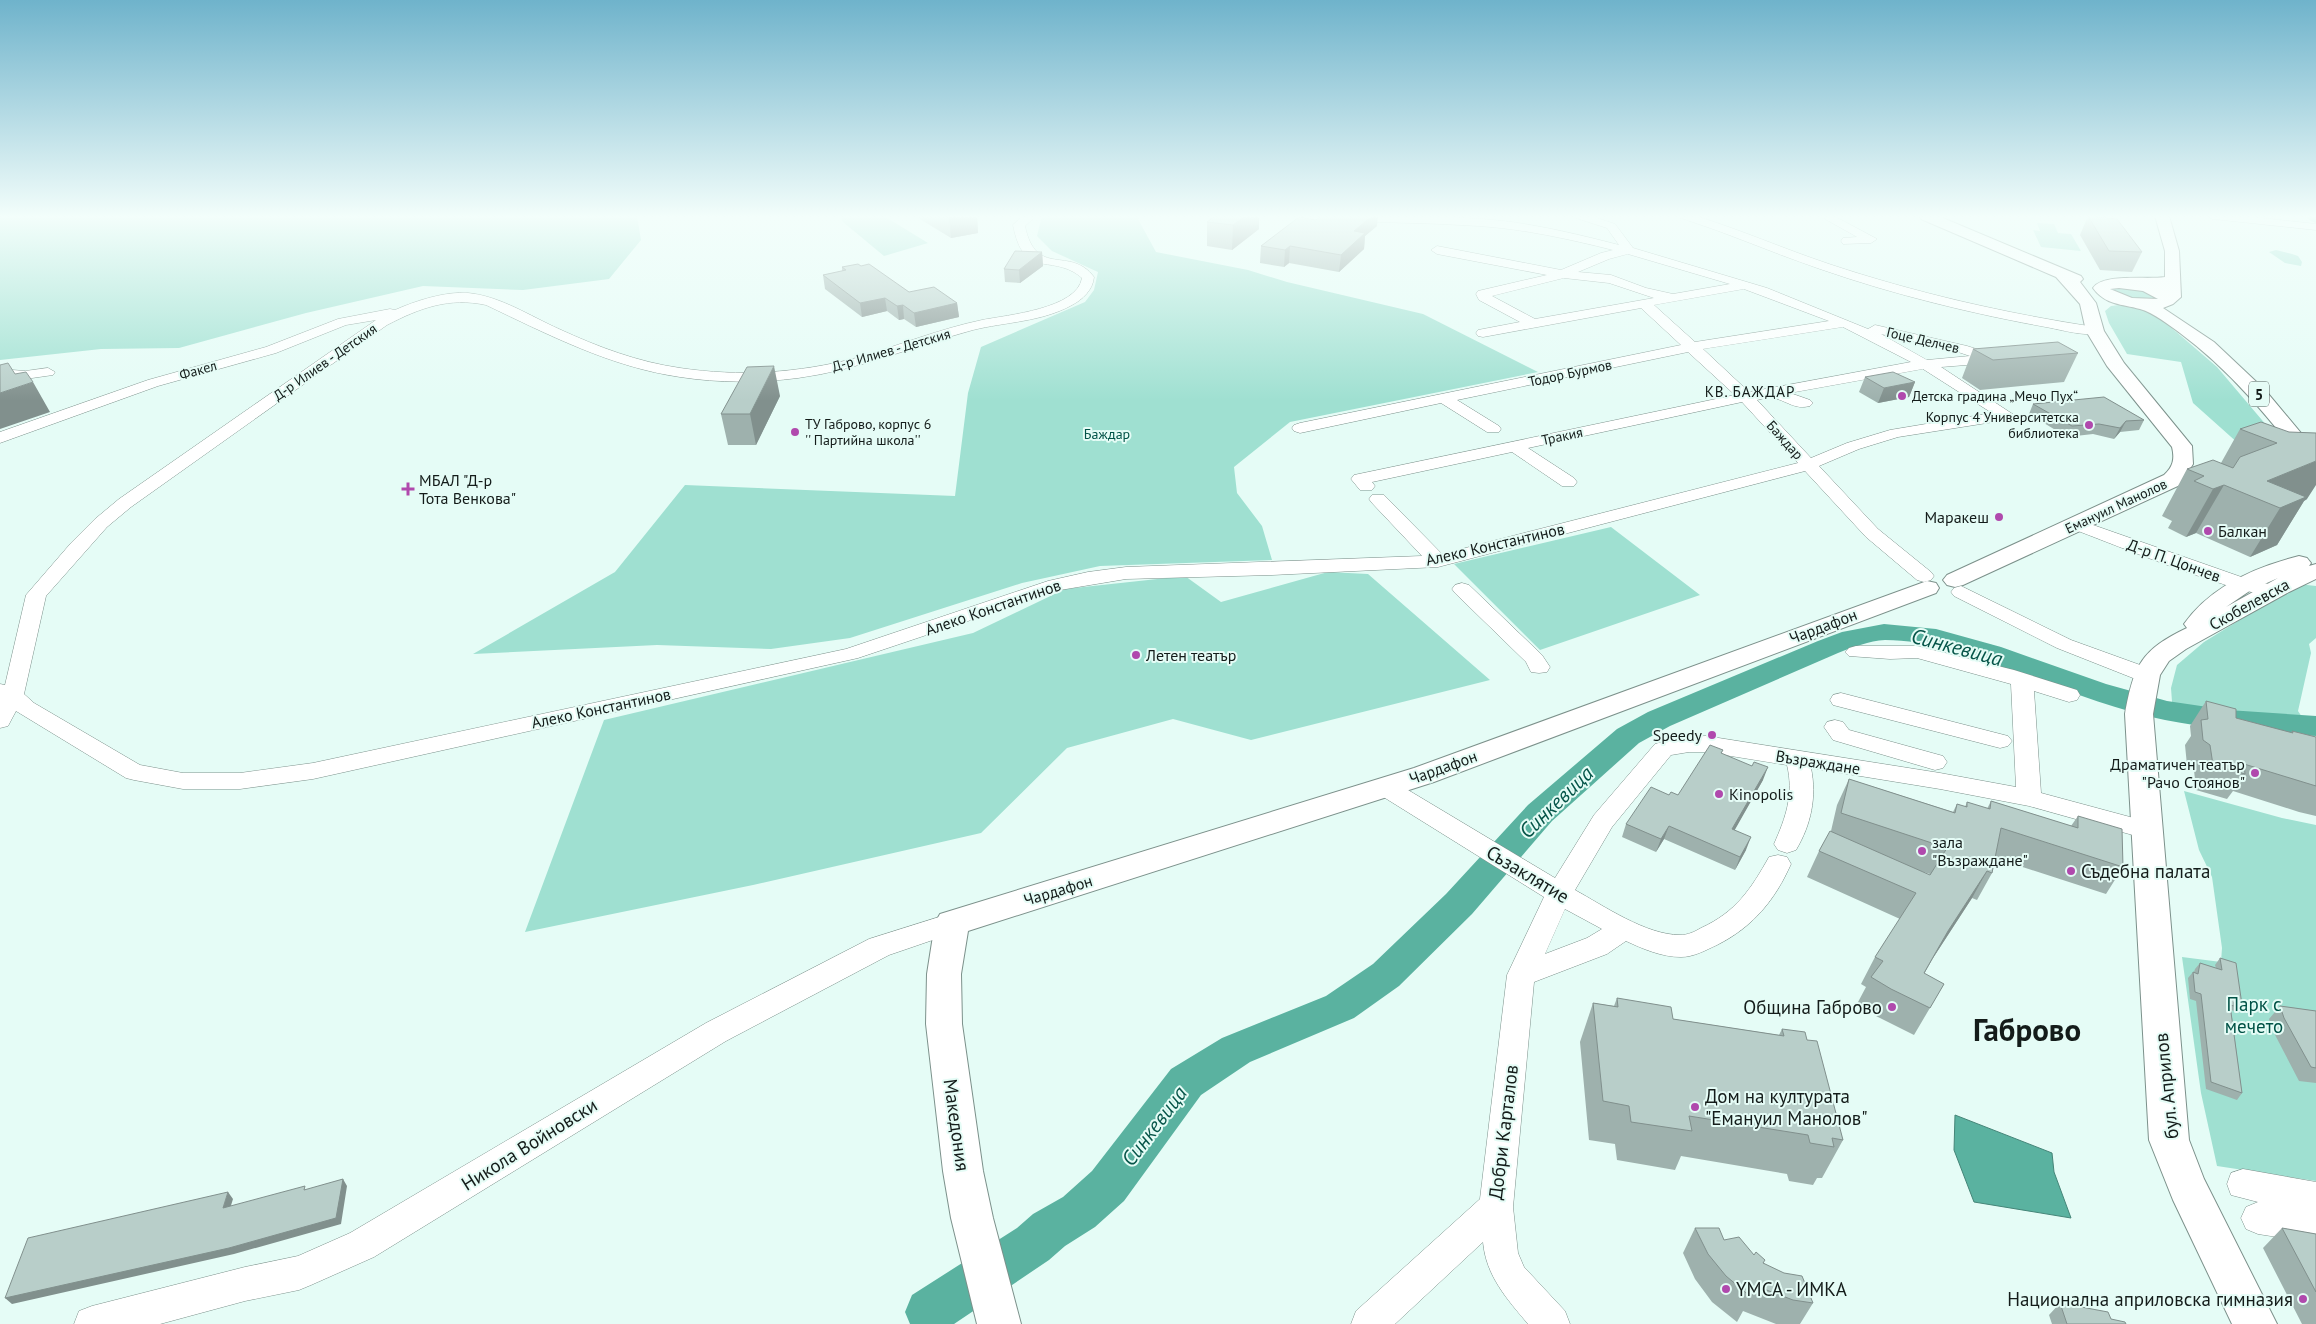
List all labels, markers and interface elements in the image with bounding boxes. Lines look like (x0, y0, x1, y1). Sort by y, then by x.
street label: Д-р Илиев - Детския (270, 319, 380, 405)
street label: Гоце Делчев (1885, 323, 1961, 357)
street label: Д-р Илиев - Детския (830, 324, 952, 376)
street label: Тодор Бурмов (1527, 355, 1614, 391)
street label: Факел (177, 356, 219, 384)
district label: КВ. БАЖДАР (1705, 382, 1795, 401)
road number: 5 (2249, 382, 2269, 406)
place label: Детска градина „Мечо Пух“ (1912, 387, 2078, 405)
marker: Детска градина „Мечо Пух“ (1896, 390, 1908, 402)
place label: Корпус 4 Университетска библиотека (1926, 408, 2079, 442)
place label: ТУ Габрово, корпус 6 '' Партийна школа'' (805, 415, 931, 449)
street label: Баждар (1763, 417, 1807, 463)
marker: Корпус 4 Университетска библиотека (2083, 419, 2095, 431)
street label: Тракия (1540, 423, 1584, 449)
park label: Баждар (1084, 425, 1130, 443)
marker: ТУ Габрово, корпус 6 '' Партийна школа'' (789, 426, 801, 438)
place label: МБАЛ "Д-р Тота Венкова" (419, 470, 516, 508)
street label: Емануил Манолов (2062, 474, 2170, 538)
marker: МБАЛ "Д-р Тота Венкова" (401, 482, 415, 496)
place label: Маракеш (1924, 507, 1989, 527)
marker: Маракеш (1993, 511, 2005, 523)
street label: Алеко Константинов (1424, 518, 1566, 570)
place label: Балкан (2218, 521, 2267, 541)
marker: Балкан (2202, 525, 2214, 537)
street label: Д-р П. Цончев (2125, 534, 2223, 586)
street label: Алеко Константинов (923, 574, 1063, 640)
street label: Скобелевска (2205, 574, 2293, 634)
street label: Чардафон (1786, 604, 1860, 648)
water label: Синкевица (1909, 622, 2006, 672)
place label: Летен театър (1145, 645, 1236, 665)
marker: Летен театър (1130, 649, 1142, 661)
street label: Алеко Константинов (530, 683, 672, 733)
place label: Speedy (1653, 725, 1703, 745)
marker: Speedy (1706, 729, 1718, 741)
street label: Чардафон (1406, 745, 1480, 789)
street label: Възраждане (1774, 745, 1862, 779)
place label: Драматичен театър "Рачо Стоянов" (2110, 754, 2245, 792)
water label: Синкевица (1513, 759, 1599, 844)
marker: Драматичен театър "Рачо Стоянов" (2249, 767, 2261, 779)
place label: Kinopolis (1729, 784, 1794, 804)
marker: Kinopolis (1713, 788, 1725, 800)
place label: зала "Възраждане" (1932, 832, 2028, 870)
street label: Съзаклятие (1482, 840, 1574, 908)
marker: зала "Възраждане" (1916, 845, 1928, 857)
place label: Съдебна палата (2081, 859, 2210, 883)
marker: Съдебна палата (2065, 865, 2077, 877)
street label: Чардафон (1021, 870, 1095, 910)
park label: Парк с мечето (2225, 992, 2283, 1038)
place label: Община Габрово (1743, 995, 1882, 1019)
marker: Община Габрово (1886, 1001, 1898, 1013)
district label: Габрово (1973, 1009, 2081, 1050)
street label: бул. Априлов (2149, 1032, 2183, 1140)
street label: Добри Карталов (1483, 1063, 1523, 1201)
street label: Македония (939, 1077, 975, 1173)
water label: Синкевица (1115, 1080, 1193, 1171)
place label: Дом на културата "Емануил Манолов" (1705, 1084, 1868, 1130)
street label: Никола Войновски (457, 1093, 601, 1195)
marker: Дом на културата "Емануил Манолов" (1689, 1101, 1701, 1113)
place label: YMCA - ИМКА (1736, 1277, 1847, 1301)
marker: YMCA - ИМКА (1720, 1283, 1732, 1295)
place label: Национална априловска гимназия (2007, 1287, 2293, 1311)
marker: Национална априловска гимназия (2297, 1293, 2309, 1305)

